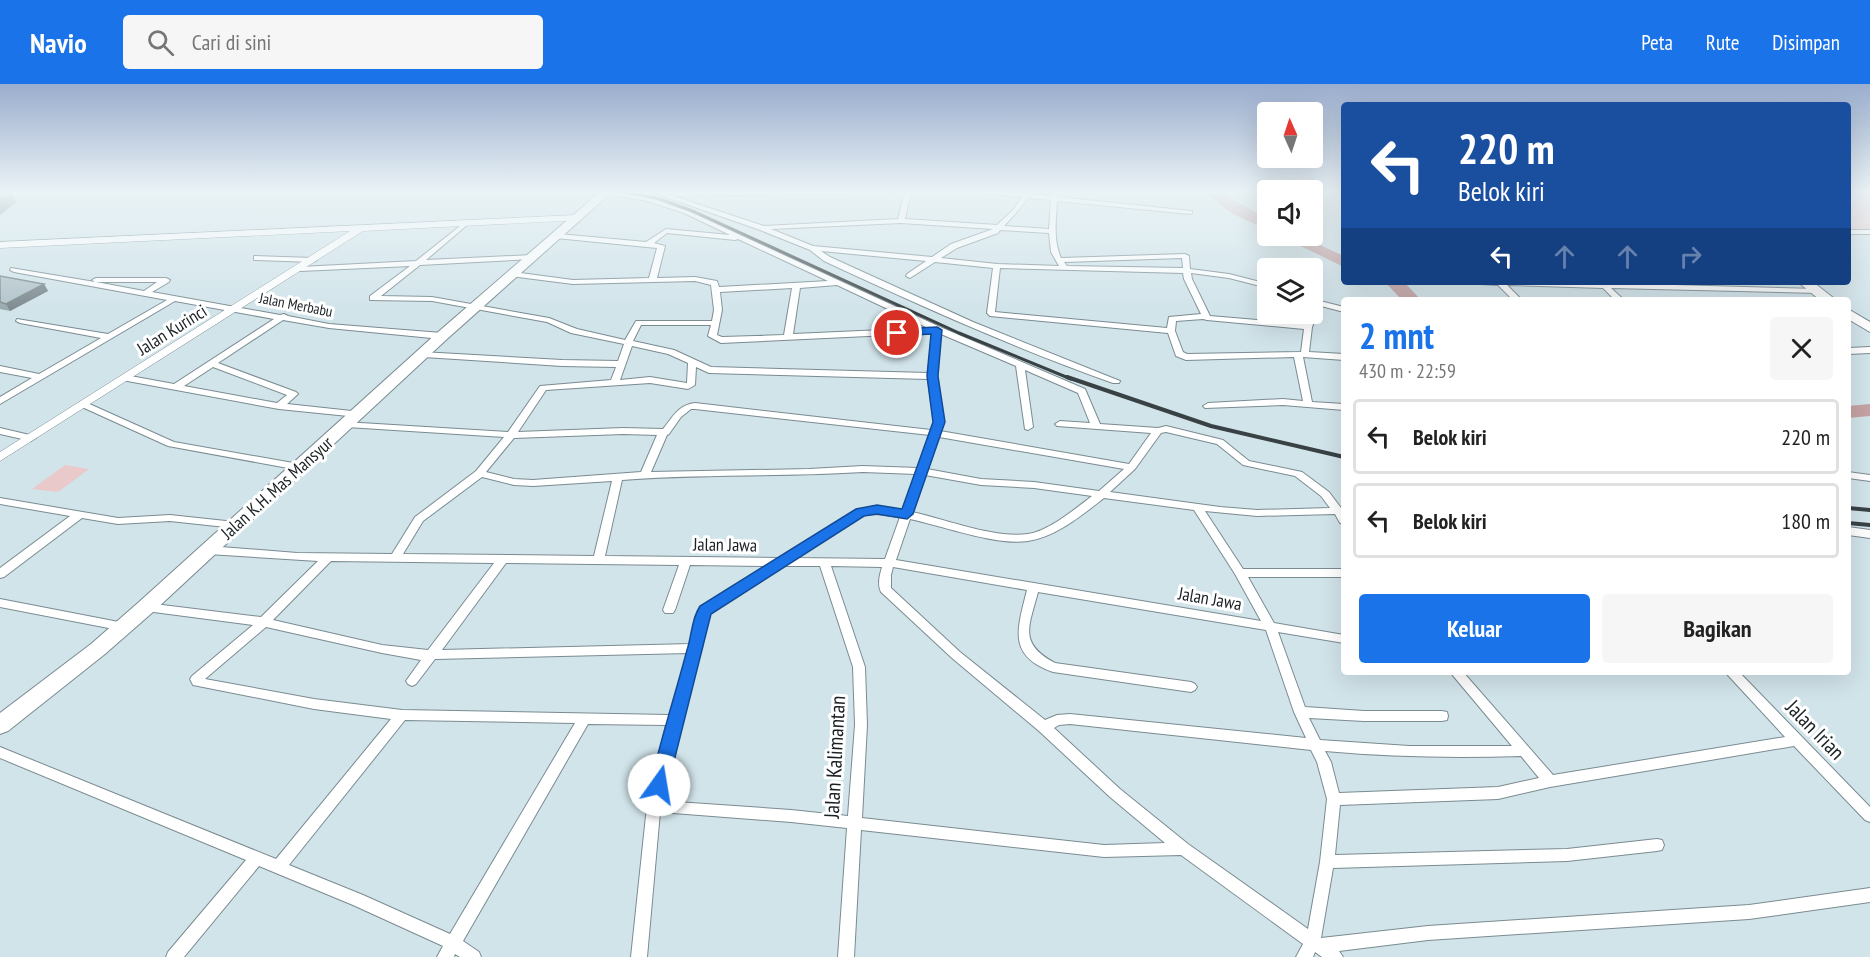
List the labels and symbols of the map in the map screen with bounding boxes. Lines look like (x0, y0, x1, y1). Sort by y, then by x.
north arrow (1257, 102, 1323, 168)
street label: Jalan Merbabu (257, 288, 334, 321)
street label: Jalan Kurinci (132, 299, 211, 361)
pin (871, 307, 922, 358)
street label: Jalan K.H. Mas Mansyur (215, 431, 338, 545)
street label: Jalan Jawa (692, 532, 757, 557)
street label: Jalan Jawa (1176, 581, 1244, 615)
street label: Jalan Irian (1780, 693, 1851, 765)
street label: Jalan Kalimantan (818, 695, 851, 820)
position arrow (627, 753, 691, 817)

